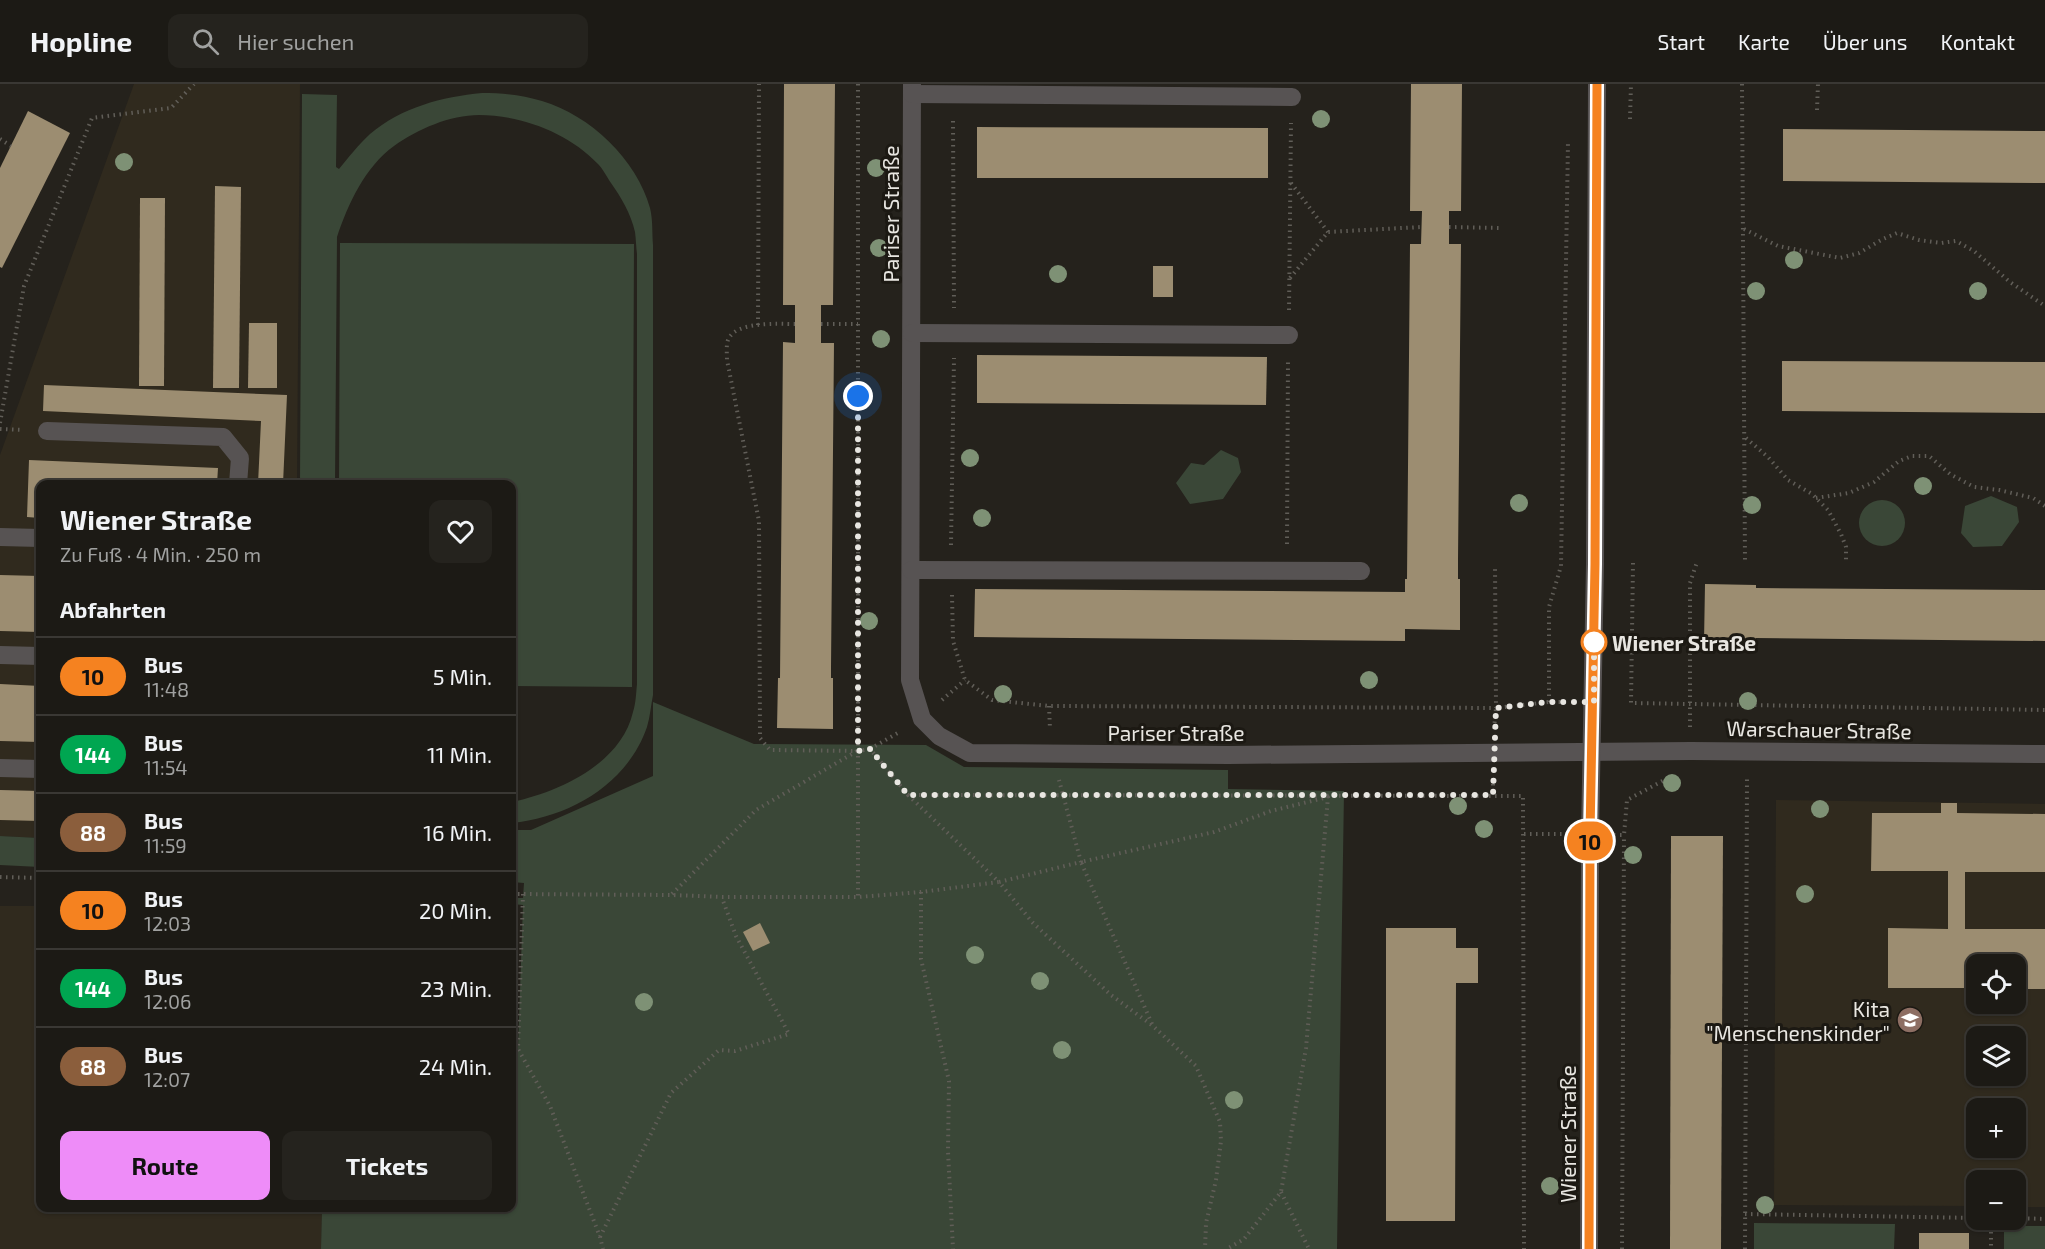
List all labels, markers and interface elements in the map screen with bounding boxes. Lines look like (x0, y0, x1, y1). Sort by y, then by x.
search box (168, 14, 588, 68)
text: Hopline (30, 24, 132, 58)
icon: search (189, 25, 222, 58)
text: Hier suchen (237, 28, 354, 54)
text: Start (1658, 29, 1705, 54)
text: Karte (1738, 29, 1790, 54)
text: Über uns (1823, 29, 1908, 54)
text: Kontakt (1941, 29, 2015, 54)
street label: Pariser Straße (878, 145, 903, 283)
your location (843, 381, 873, 411)
button: heart (429, 500, 492, 563)
text: Wiener Straße (60, 502, 252, 536)
text: Zu Fuß · 4 Min. · 250 m (60, 542, 261, 566)
text: Abfahrten (60, 596, 166, 622)
marker: Wiener Straße (1581, 629, 1607, 655)
place label: Wiener Straße (1612, 630, 1756, 655)
text: Bus (144, 651, 183, 677)
text: 5 Min. (433, 663, 492, 689)
text: 10 (82, 664, 104, 689)
text: 11:48 (144, 677, 189, 701)
street label: Warschauer Straße (1726, 715, 1912, 743)
street label: Pariser Straße (1107, 720, 1245, 745)
text: Bus (144, 729, 183, 755)
text: 11 Min. (427, 741, 492, 767)
text: 144 (75, 742, 111, 767)
text: 11:54 (144, 755, 188, 779)
text: Bus (144, 807, 183, 833)
text: 16 Min. (423, 819, 492, 845)
text: 88 (80, 820, 106, 845)
line badge: 10 (1563, 822, 1617, 861)
text: 10 (1579, 829, 1601, 854)
text: 11:59 (144, 833, 187, 857)
text: Bus (144, 885, 183, 911)
text: 20 Min. (419, 897, 492, 923)
text: 10 (82, 898, 104, 923)
text: 12:03 (144, 911, 191, 935)
map controls (1966, 954, 2026, 1230)
button: locate (1966, 954, 2026, 1014)
text: Bus (144, 963, 183, 989)
text: 23 Min. (420, 975, 492, 1001)
text: 144 (75, 976, 111, 1001)
text: 12:06 (144, 989, 191, 1013)
place label: Kita "Menschenskinder" (1706, 996, 1890, 1045)
school or university icon: Kita "Menschenskinder" (1895, 1005, 1925, 1035)
button: layers (1966, 1026, 2026, 1086)
text: Bus (144, 1041, 183, 1067)
text: 24 Min. (419, 1053, 492, 1079)
text: 88 (80, 1054, 106, 1079)
street label: Wiener Straße (1555, 1065, 1580, 1203)
text: 12:07 (144, 1067, 190, 1091)
button: + (1966, 1098, 2026, 1158)
button: Route (60, 1131, 270, 1200)
button: Tickets (282, 1131, 492, 1200)
button: − (1966, 1170, 2026, 1230)

